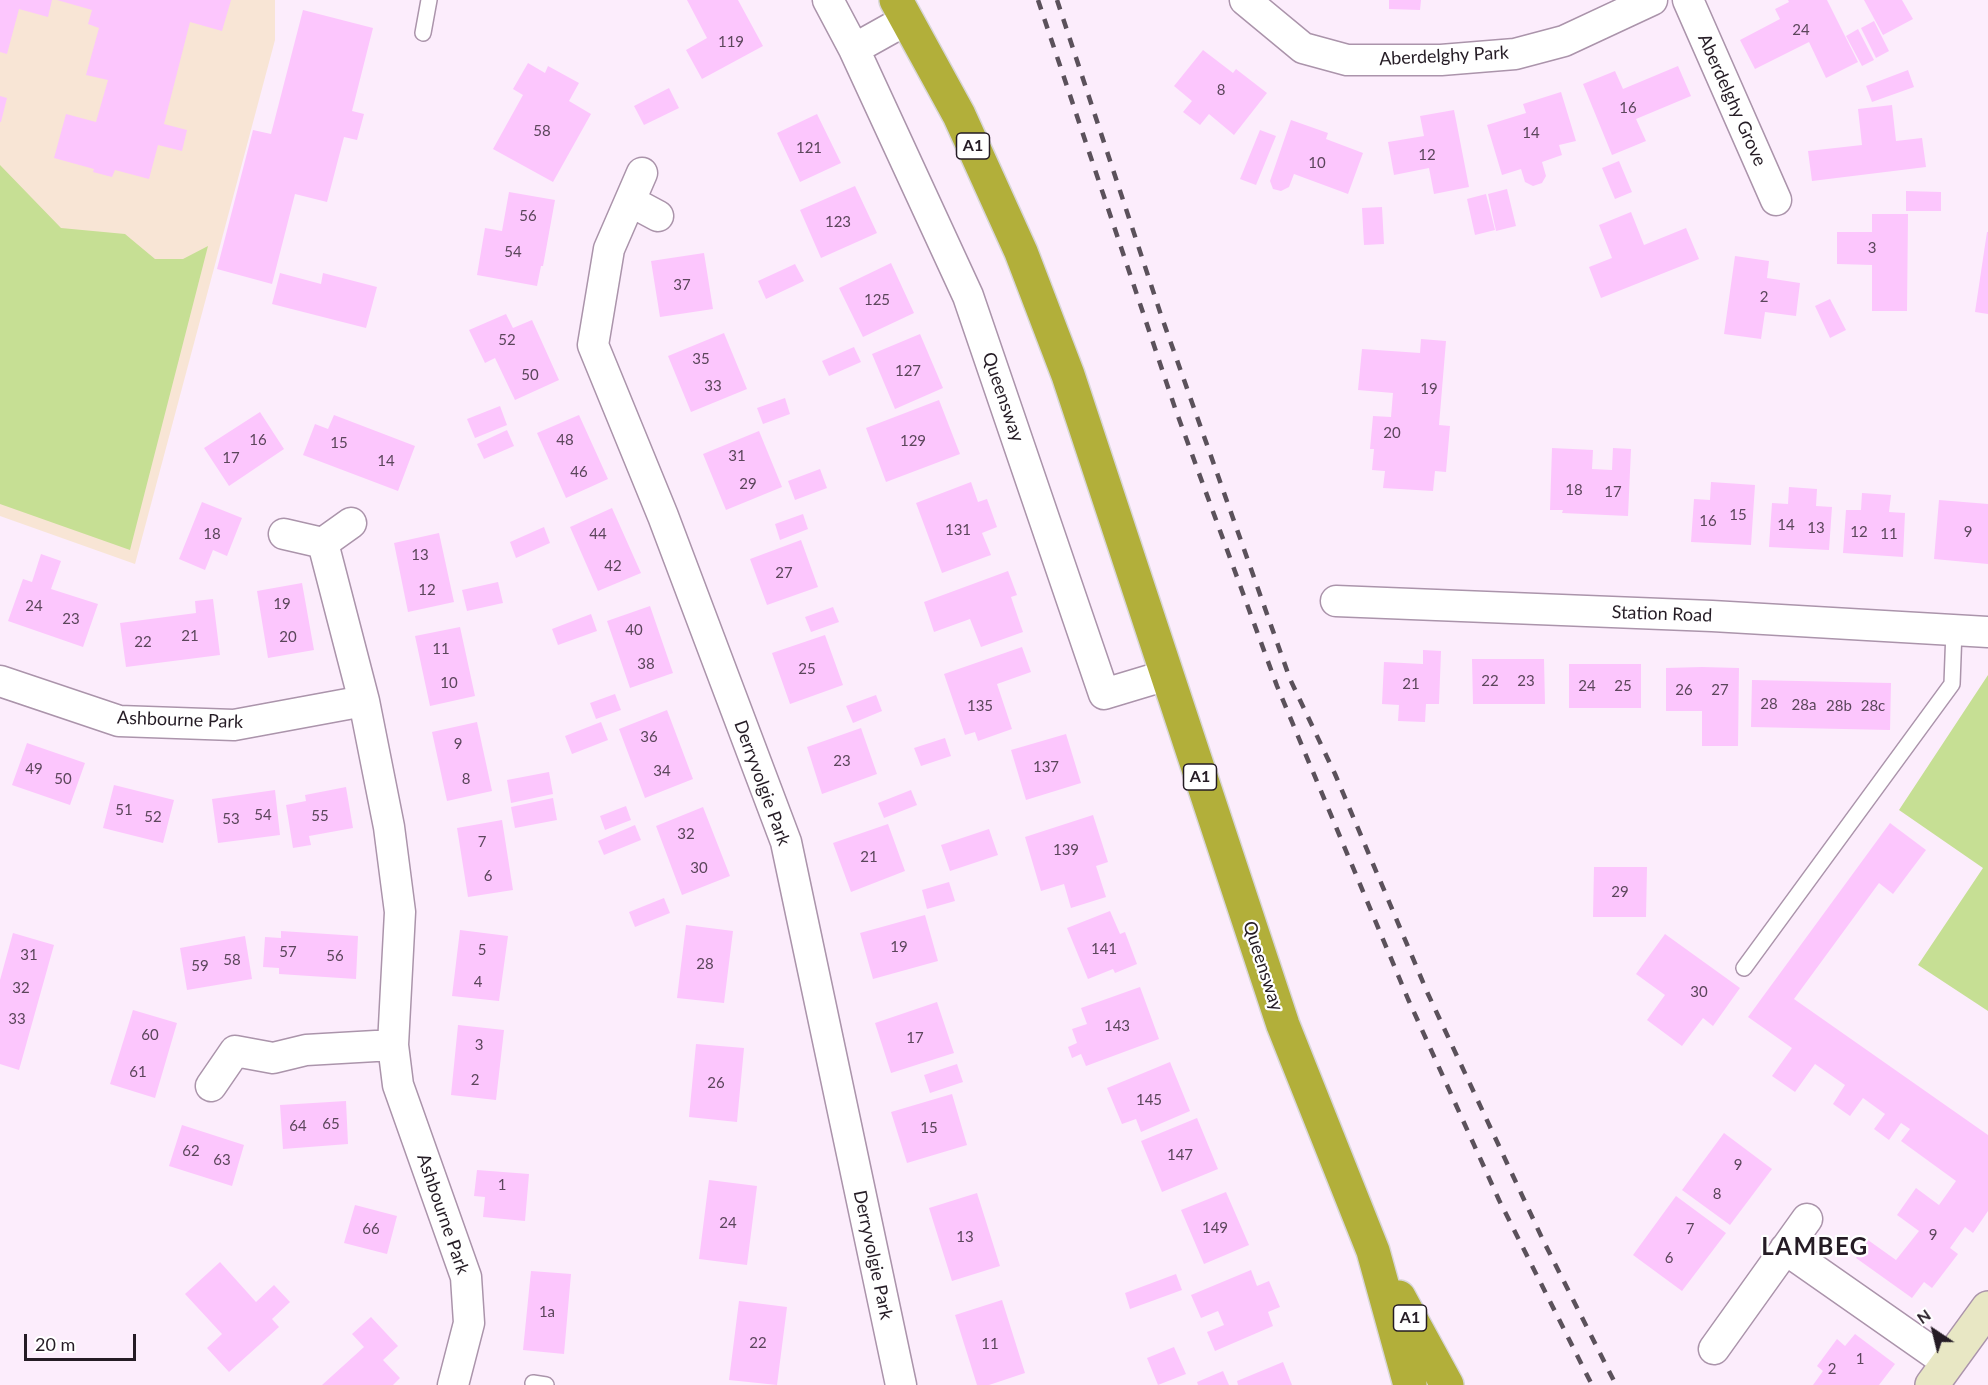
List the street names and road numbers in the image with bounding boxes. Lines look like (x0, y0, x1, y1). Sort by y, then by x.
street label: Aberdelghy Grove (1693, 31, 1771, 169)
street label: Aberdelghy Park (1379, 42, 1509, 70)
road number: A1 (956, 133, 990, 159)
street label: Queensway (978, 349, 1028, 445)
street label: Station Road (1611, 601, 1713, 627)
street label: Ashbourne Park (117, 707, 243, 733)
street label: Derryvolgie Park (729, 717, 795, 849)
road number: A1 (1184, 764, 1216, 790)
street label: Queensway (1238, 918, 1288, 1014)
street label: Ashbourne Park (412, 1151, 474, 1277)
street label: Derryvolgie Park (849, 1188, 897, 1322)
road number: A1 (1394, 1305, 1426, 1331)

